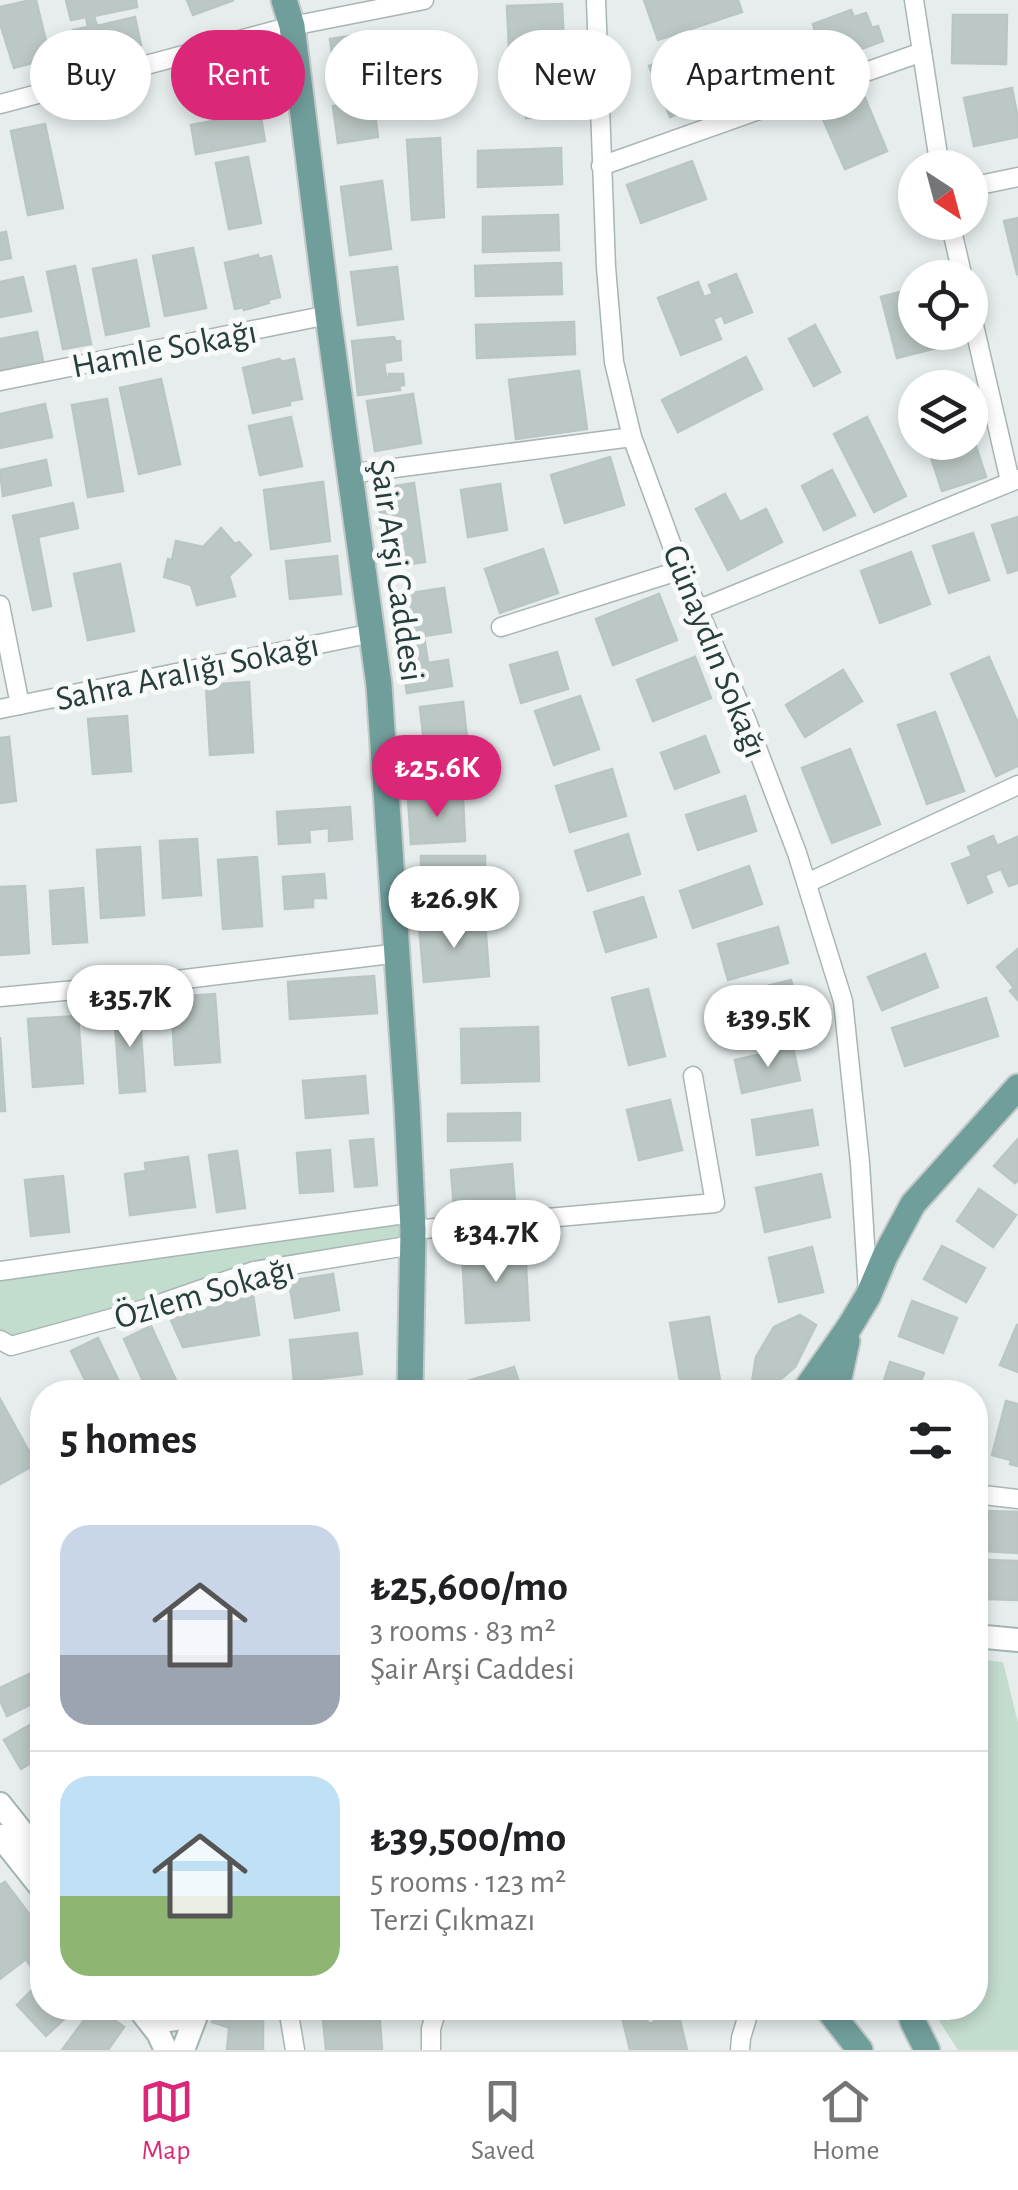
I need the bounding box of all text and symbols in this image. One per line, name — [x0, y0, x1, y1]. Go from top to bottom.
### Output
chip: Buy — [30, 30, 151, 120]
chip: Rent — [171, 30, 305, 120]
chip: Filters — [325, 30, 478, 120]
chip: New — [498, 30, 631, 120]
chip: Apartment — [651, 30, 870, 120]
north arrow — [898, 150, 988, 240]
map controls — [898, 150, 988, 460]
button: locate — [898, 260, 988, 350]
street label: Hamle Sokağı — [69, 314, 260, 385]
button: layers — [898, 370, 988, 460]
street label: Şair Arşi Caddesi — [364, 457, 429, 684]
street label: Günaydın Sokağı — [656, 540, 773, 763]
street label: Sahra Aralığı Sokağı — [53, 627, 322, 717]
pin: ₺25.6K — [356, 735, 518, 820]
text: ₺25.6K — [394, 751, 480, 783]
pin: ₺26.9K — [373, 866, 535, 951]
text: ₺26.9K — [410, 882, 498, 914]
pin: ₺35.7K — [49, 965, 211, 1050]
text: ₺35.7K — [89, 981, 171, 1013]
pin: ₺39.5K — [687, 985, 849, 1070]
text: ₺39.5K — [726, 1001, 810, 1033]
pin: ₺34.7K — [415, 1200, 577, 1285]
text: ₺34.7K — [454, 1216, 538, 1248]
street label: Özlem Sokağı — [110, 1250, 298, 1336]
icon: filters — [903, 1413, 958, 1468]
text: 5 homes — [60, 1419, 197, 1461]
icon: home — [140, 1565, 260, 1685]
text: ₺25,600/mo — [370, 1566, 568, 1608]
text: 3 rooms · 83 m² — [370, 1615, 556, 1647]
text: Şair Arşi Caddesi — [370, 1653, 575, 1685]
icon: home — [140, 1816, 260, 1936]
text: ₺39,500/mo — [370, 1817, 566, 1859]
text: 5 rooms · 123 m² — [370, 1866, 566, 1898]
text: Terzi Çıkmazı — [370, 1904, 535, 1936]
tab: Map — [139, 2074, 194, 2168]
tab: Saved — [471, 2074, 535, 2168]
tab: Home — [812, 2074, 879, 2168]

